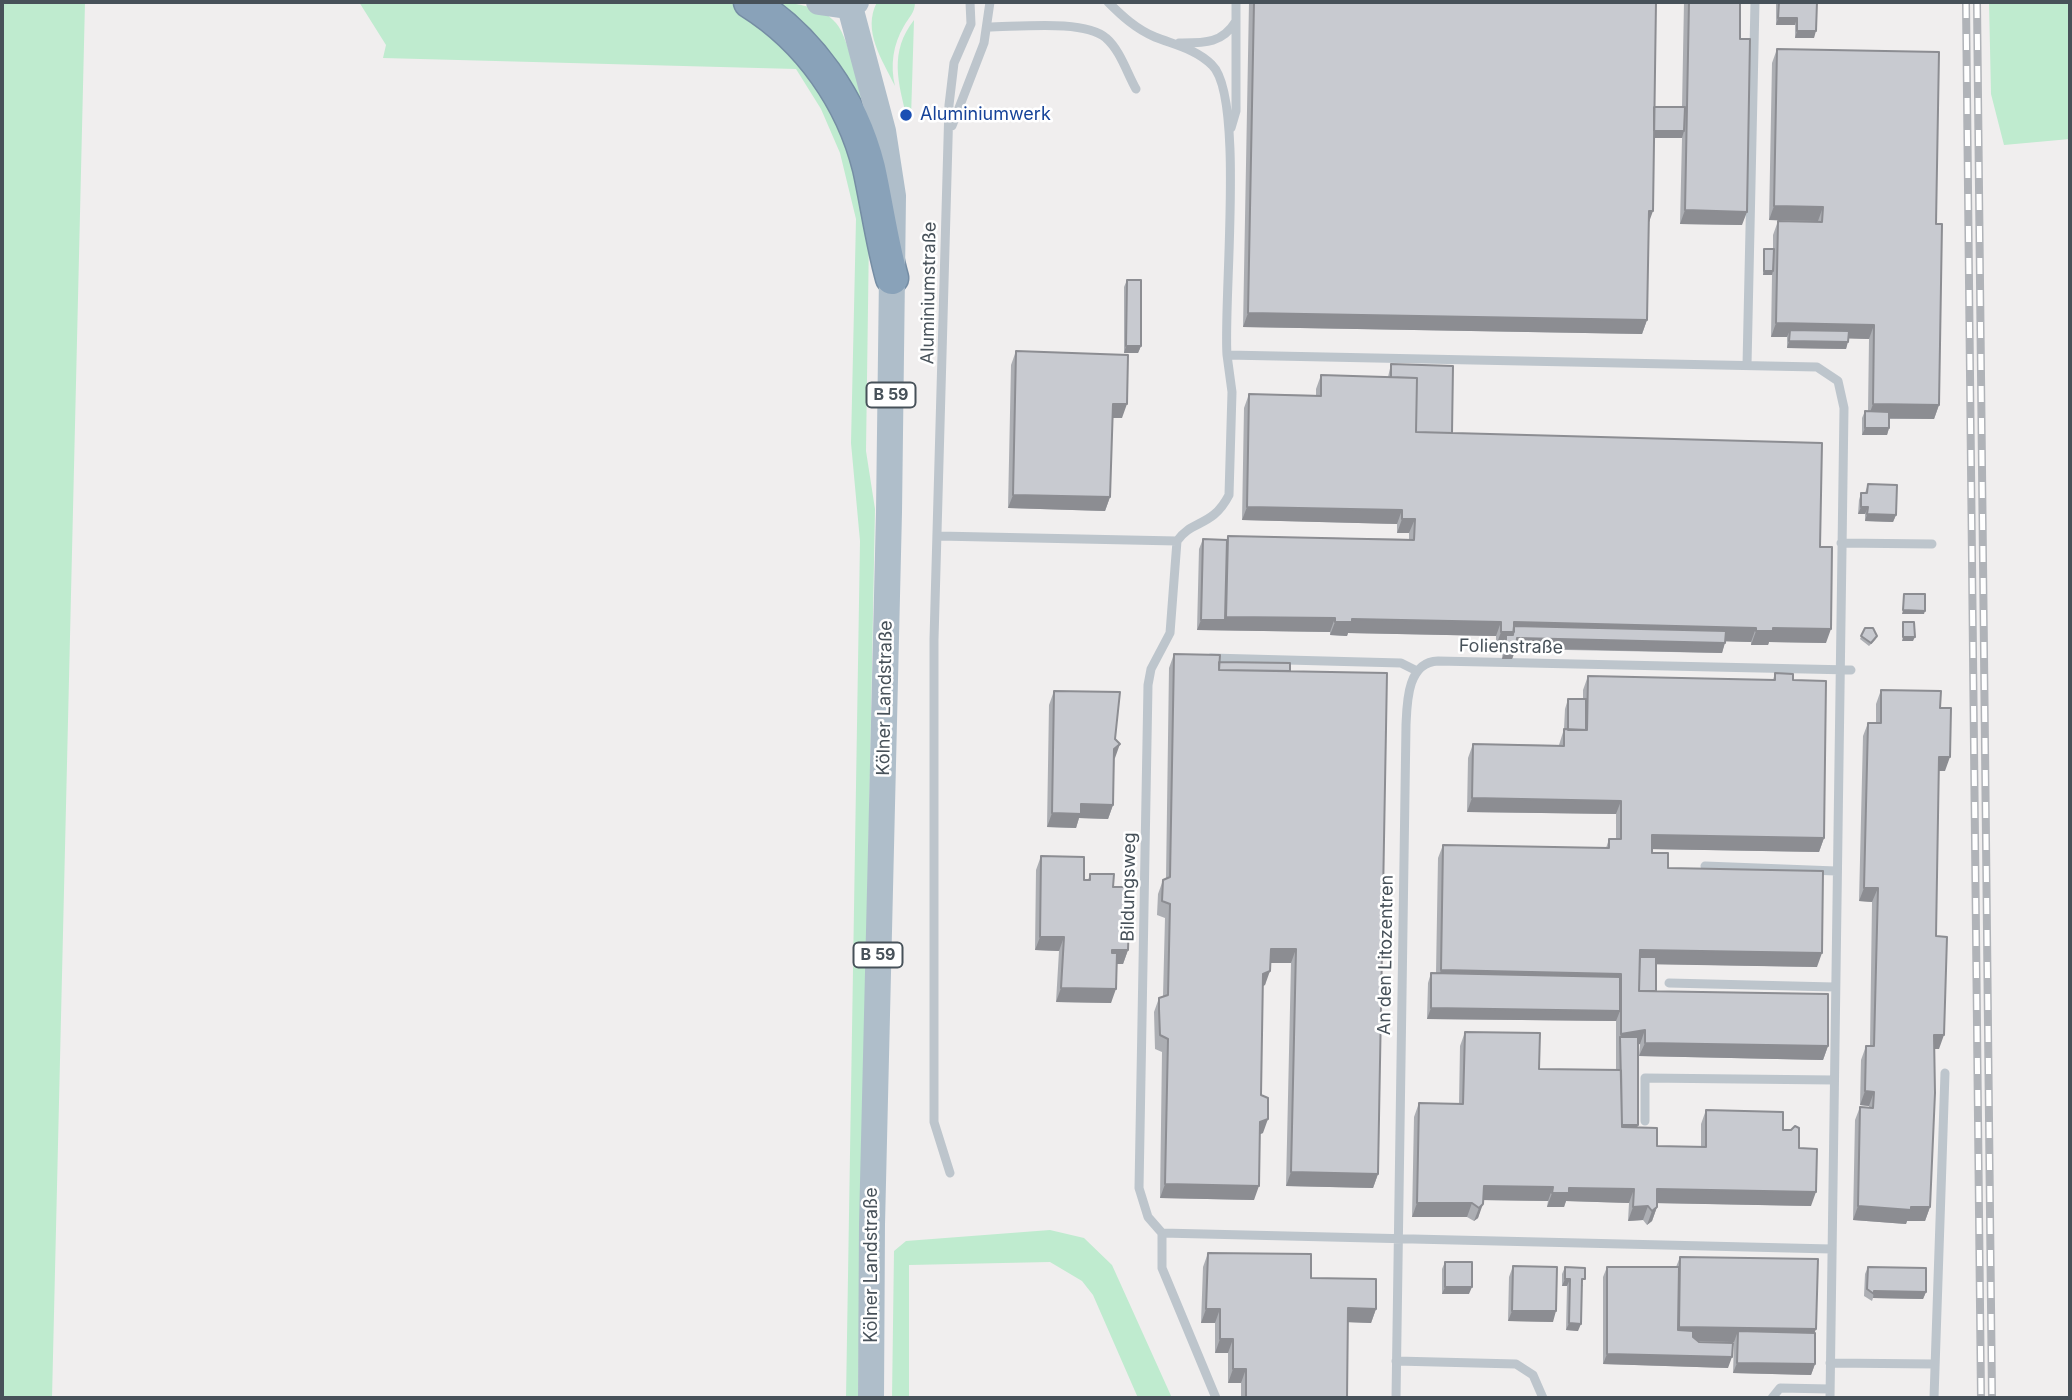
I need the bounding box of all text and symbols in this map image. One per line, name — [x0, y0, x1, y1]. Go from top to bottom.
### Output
place label: Aluminiumwerk — [920, 104, 1051, 126]
marker: Aluminiumwerk — [898, 107, 914, 123]
street label: Aluminiumstraße — [917, 221, 941, 365]
road number: B 59 — [866, 382, 916, 408]
street label: Kölner Landstraße — [873, 620, 897, 776]
street label: Folienstraße — [1459, 635, 1563, 659]
street label: Bildungsweg — [1117, 832, 1141, 942]
street label: An den Litozentren — [1374, 875, 1398, 1035]
road number: B 59 — [854, 942, 903, 967]
street label: Kölner Landstraße — [861, 1187, 883, 1343]

